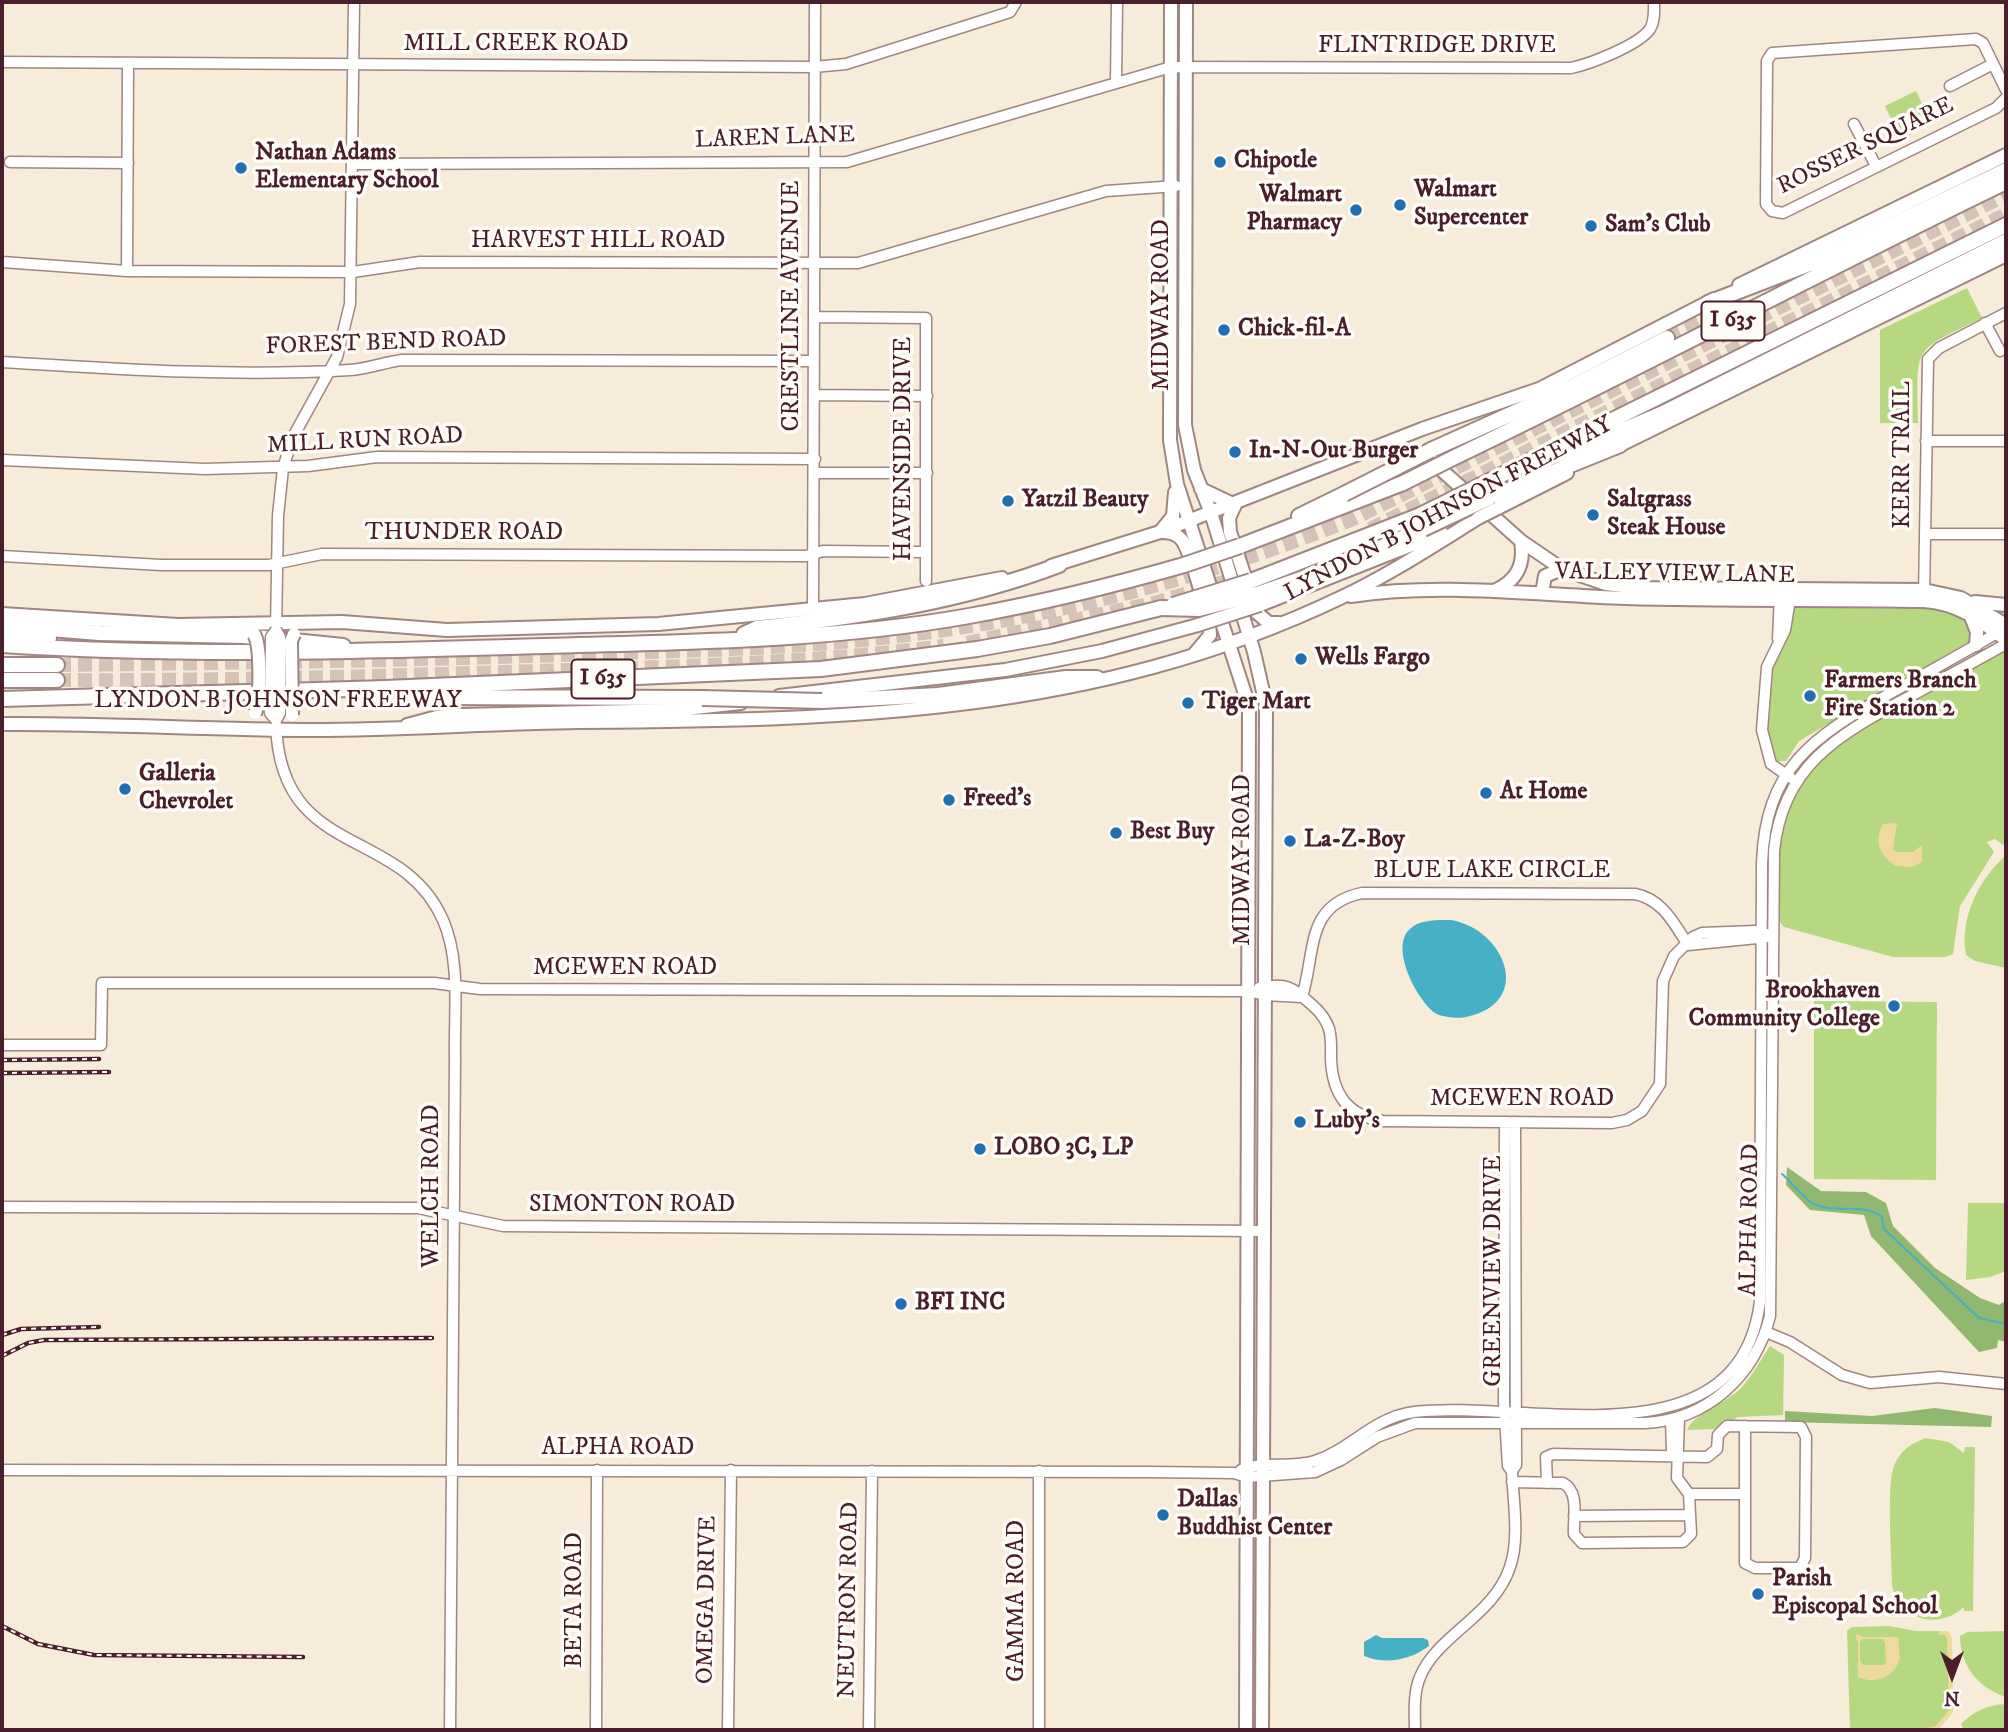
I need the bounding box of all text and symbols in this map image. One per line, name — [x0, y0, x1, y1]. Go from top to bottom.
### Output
street label: MILL CREEK ROAD — [403, 31, 629, 59]
street label: FLINTRIDGE DRIVE — [1318, 33, 1556, 61]
street label: ROSSER SQUARE — [1773, 92, 1959, 202]
street label: LAREN LANE — [694, 122, 856, 156]
place label: Nathan Adams Elementary School — [255, 140, 439, 196]
place label: Chipotle — [1234, 148, 1317, 176]
marker: Chipotle — [1212, 154, 1228, 170]
marker: Nathan Adams Elementary School — [233, 160, 249, 176]
place label: Walmart Supercenter — [1414, 177, 1528, 233]
street label: CRESTLINE AVENUE — [779, 181, 807, 431]
place label: Walmart Pharmacy — [1246, 182, 1342, 238]
marker: Walmart Supercenter — [1392, 197, 1408, 213]
marker: Walmart Pharmacy — [1348, 202, 1364, 218]
place label: Sam's Club — [1605, 212, 1711, 240]
marker: Sam's Club — [1583, 218, 1599, 234]
street label: MIDWAY ROAD — [1149, 219, 1177, 391]
street label: HARVEST HILL ROAD — [471, 228, 725, 256]
road number: I 635 — [1702, 302, 1764, 340]
place label: Chick-fil-A — [1238, 316, 1350, 344]
marker: Chick-fil-A — [1216, 322, 1232, 338]
street label: FOREST BEND ROAD — [265, 325, 507, 363]
street label: HAVENSIDE DRIVE — [891, 337, 919, 561]
street label: KERR TRAIL — [1890, 381, 1918, 529]
street label: LYNDON B JOHNSON FREEWAY — [1280, 411, 1618, 609]
street label: MILL RUN ROAD — [266, 422, 464, 462]
place label: In-N-Out Burger — [1249, 438, 1418, 466]
marker: In-N-Out Burger — [1227, 444, 1243, 460]
place label: Yatzil Beauty — [1022, 487, 1148, 515]
place label: Saltgrass Steak House — [1607, 487, 1725, 543]
marker: Yatzil Beauty — [1000, 493, 1016, 509]
marker: Saltgrass Steak House — [1585, 507, 1601, 523]
street label: THUNDER ROAD — [365, 520, 563, 548]
street label: VALLEY VIEW LANE — [1555, 559, 1795, 591]
place label: Wells Fargo — [1315, 645, 1430, 673]
marker: Wells Fargo — [1293, 651, 1309, 667]
road number: I 635 — [572, 660, 634, 698]
place label: Farmers Branch Fire Station 2 — [1824, 668, 1977, 724]
street label: LYNDON B JOHNSON FREEWAY — [94, 688, 462, 716]
marker: Farmers Branch Fire Station 2 — [1802, 688, 1818, 704]
place label: Tiger Mart — [1202, 689, 1311, 717]
marker: Tiger Mart — [1180, 695, 1196, 711]
place label: Galleria Chevrolet — [139, 761, 233, 817]
street label: MIDWAY ROAD — [1230, 774, 1258, 946]
place label: At Home — [1500, 779, 1587, 807]
marker: Galleria Chevrolet — [117, 781, 133, 797]
marker: At Home — [1478, 785, 1494, 801]
place label: Freed's — [963, 786, 1031, 814]
marker: Freed's — [941, 792, 957, 808]
place label: Best Buy — [1130, 819, 1214, 847]
marker: Best Buy — [1108, 825, 1124, 841]
place label: La-Z-Boy — [1304, 827, 1405, 855]
marker: La-Z-Boy — [1282, 833, 1298, 849]
street label: BLUE LAKE CIRCLE — [1374, 858, 1610, 886]
street label: MCEWEN ROAD — [533, 955, 717, 983]
place label: Brookhaven Community College — [1689, 978, 1880, 1034]
marker: Brookhaven Community College — [1886, 998, 1902, 1014]
street label: MCEWEN ROAD — [1430, 1086, 1614, 1114]
street label: WELCH ROAD — [419, 1104, 447, 1268]
place label: Luby's — [1314, 1108, 1380, 1136]
marker: Luby's — [1292, 1114, 1308, 1130]
place label: LOBO 3C, LP — [994, 1135, 1133, 1163]
marker: LOBO 3C, LP — [972, 1141, 988, 1157]
street label: ALPHA ROAD — [1735, 1143, 1767, 1297]
street label: GREENVIEW DRIVE — [1481, 1155, 1509, 1387]
street label: SIMONTON ROAD — [529, 1192, 735, 1220]
place label: BFI INC — [915, 1290, 1005, 1318]
marker: BFI INC — [893, 1296, 909, 1312]
street label: ALPHA ROAD — [542, 1435, 694, 1463]
place label: Dallas Buddhist Center — [1177, 1487, 1332, 1543]
street label: NEUTRON ROAD — [834, 1502, 866, 1698]
marker: Dallas Buddhist Center — [1155, 1507, 1171, 1523]
street label: OMEGA DRIVE — [692, 1515, 724, 1685]
street label: GAMMA ROAD — [1004, 1520, 1032, 1682]
street label: BETA ROAD — [562, 1532, 590, 1668]
place label: Parish Episcopal School — [1772, 1566, 1938, 1622]
marker: Parish Episcopal School — [1750, 1586, 1766, 1602]
north arrow — [1917, 1641, 1987, 1711]
text: N — [1944, 1686, 1960, 1709]

